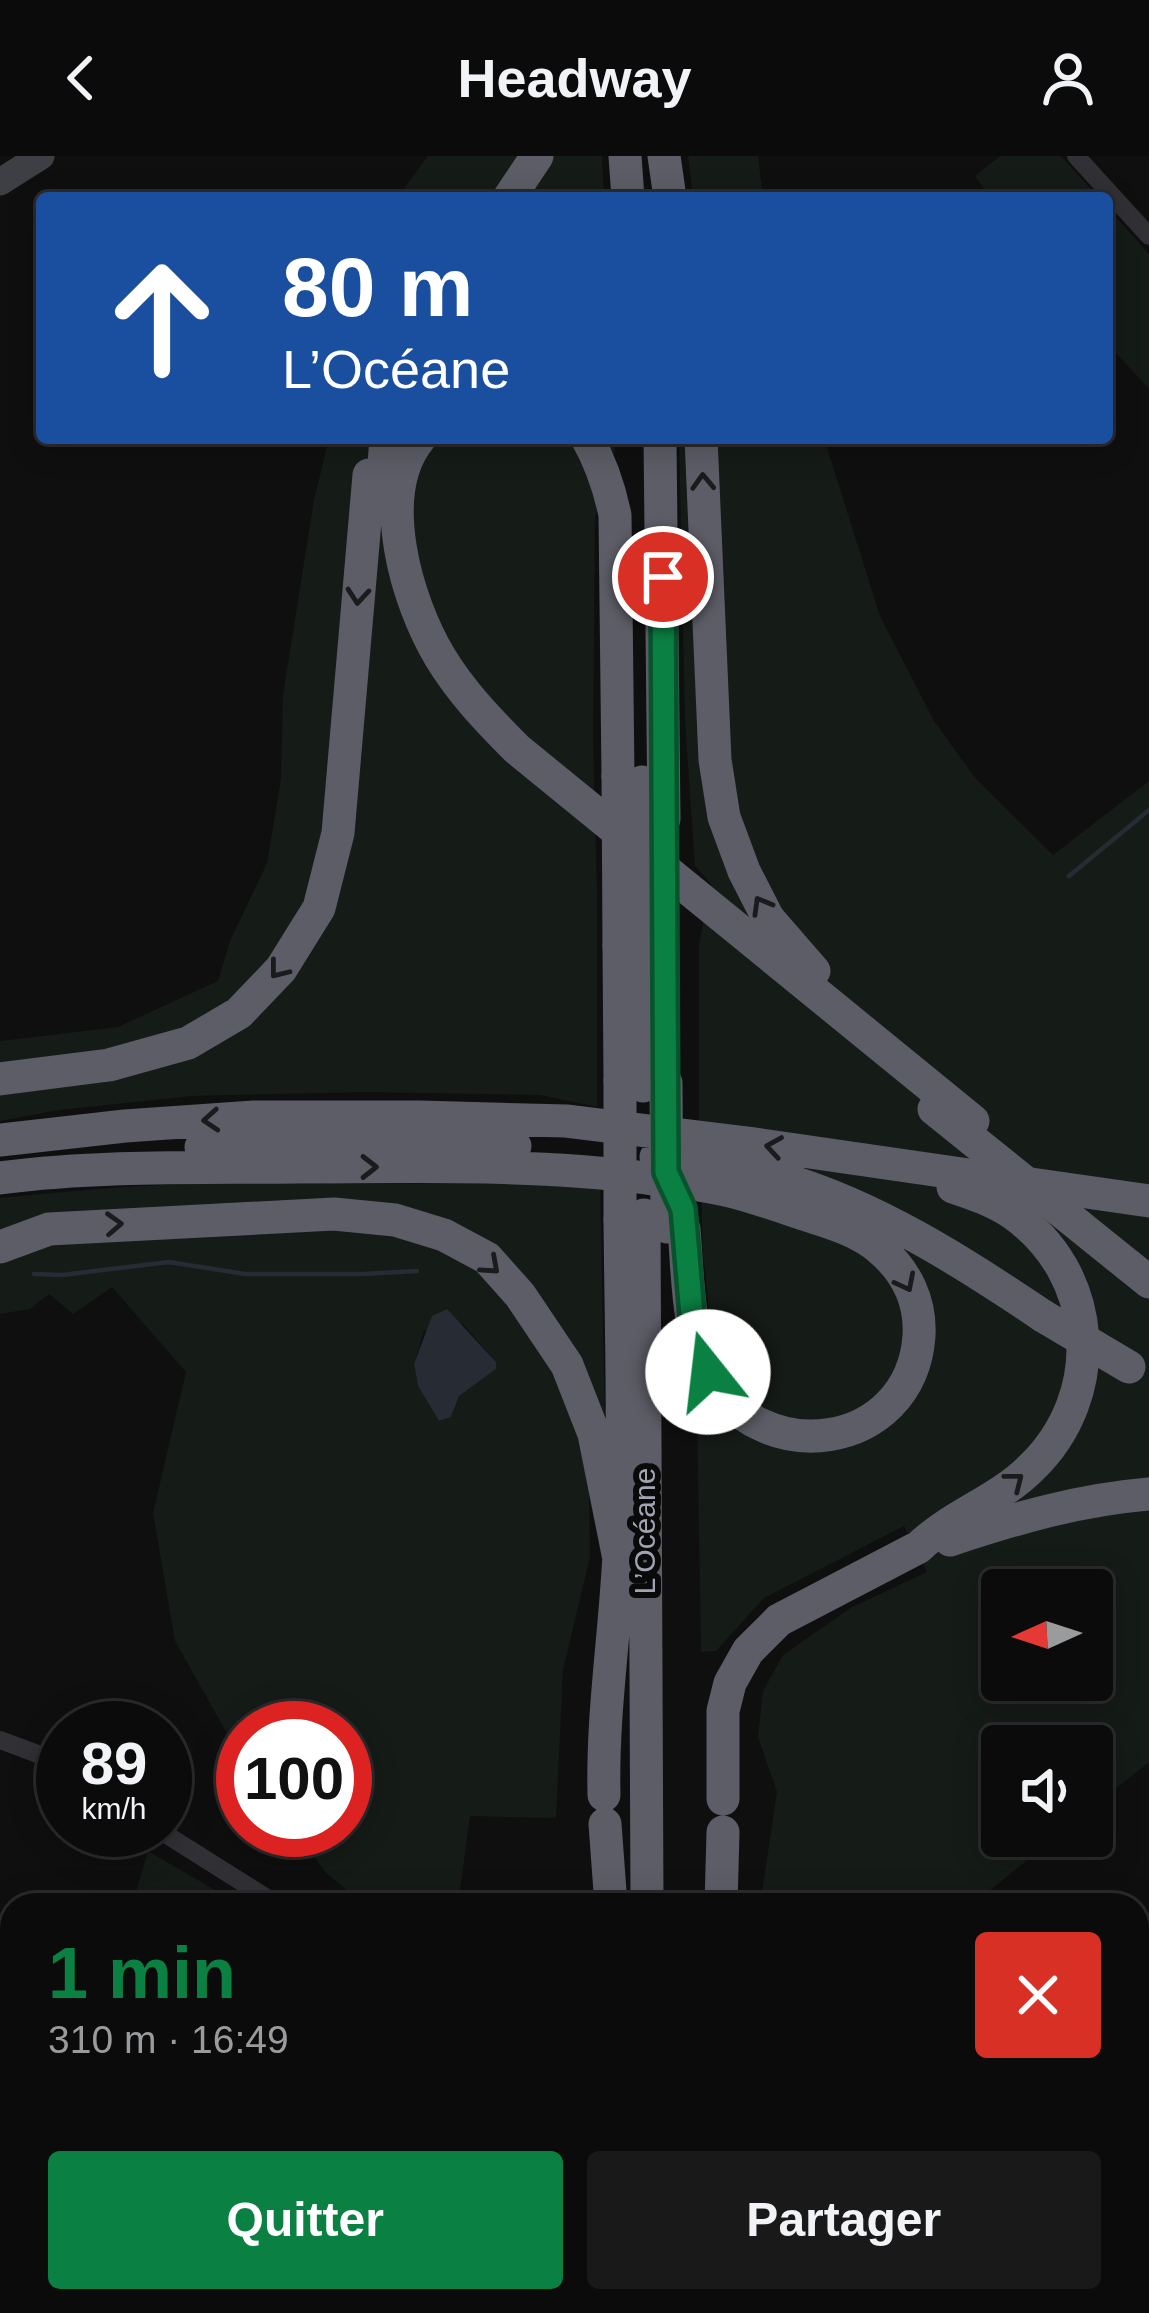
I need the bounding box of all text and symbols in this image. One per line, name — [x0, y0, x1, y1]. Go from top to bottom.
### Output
icon: back — [48, 45, 114, 111]
icon: person — [1035, 45, 1101, 111]
text: Headway — [457, 48, 692, 108]
icon: ahead — [84, 240, 240, 396]
text: 80 m — [282, 240, 473, 334]
text: L’Océane — [282, 339, 510, 399]
one-way arrow — [690, 472, 716, 491]
pin — [612, 526, 714, 628]
icon: arrive — [630, 544, 696, 610]
one-way arrow — [346, 587, 372, 606]
one-way arrow — [753, 896, 776, 918]
one-way arrow — [271, 956, 292, 978]
one-way arrow — [201, 1106, 220, 1132]
one-way arrow — [765, 1135, 784, 1161]
one-way arrow — [361, 1154, 379, 1180]
one-way arrow — [105, 1211, 124, 1237]
one-way arrow — [477, 1252, 499, 1274]
one-way arrow — [891, 1270, 914, 1292]
position arrow — [645, 1309, 771, 1435]
street label: L’Océane — [628, 1468, 661, 1594]
one-way arrow — [1001, 1474, 1023, 1495]
north arrow — [981, 1569, 1113, 1701]
map controls — [981, 1569, 1113, 1857]
speed limit sign: 100 — [216, 1701, 372, 1857]
button: sound — [981, 1725, 1113, 1857]
text: 89 — [81, 1730, 147, 1797]
text: km/h — [81, 1792, 147, 1825]
button: close — [975, 1932, 1101, 2058]
text: 1 min — [48, 1933, 236, 2013]
text: 310 m · 16:49 — [48, 2018, 289, 2061]
button: Quitter — [48, 2151, 563, 2289]
button: Partager — [587, 2151, 1101, 2289]

